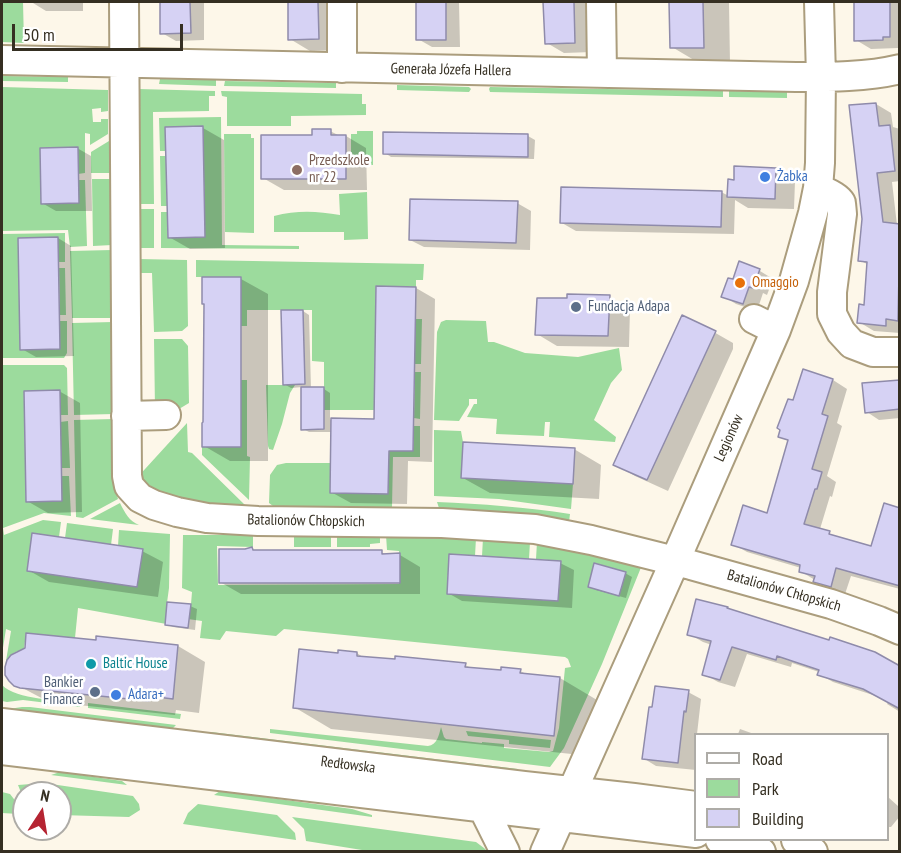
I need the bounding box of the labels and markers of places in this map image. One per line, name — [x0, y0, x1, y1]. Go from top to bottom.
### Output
place label: Przedszkole nr 22 — [309, 152, 370, 187]
marker: Przedszkole nr 22 — [290, 163, 304, 177]
place label: Żabka — [777, 168, 808, 186]
marker: Żabka — [758, 170, 772, 184]
place label: Omaggio — [752, 274, 799, 292]
marker: Omaggio — [733, 276, 747, 290]
place label: Fundacja Adapa — [588, 298, 670, 316]
marker: Fundacja Adapa — [569, 300, 583, 314]
place label: Baltic House — [103, 655, 168, 673]
marker: Baltic House — [84, 657, 98, 671]
place label: Bankier Finance — [43, 674, 83, 709]
marker: Bankier Finance — [88, 685, 102, 699]
place label: Adara+ — [128, 686, 164, 704]
marker: Adara+ — [109, 688, 123, 702]

